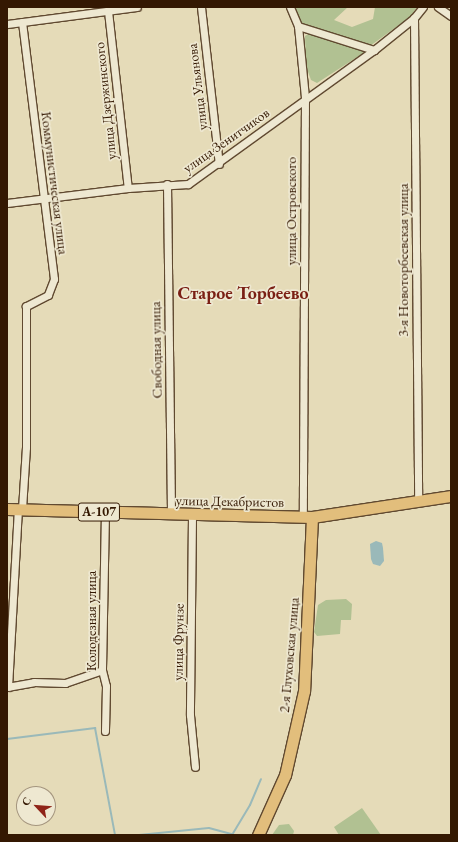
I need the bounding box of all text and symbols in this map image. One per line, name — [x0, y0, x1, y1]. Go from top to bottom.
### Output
street label: улица Дзержинского — [90, 41, 120, 161]
street label: улица Ульянова — [183, 43, 211, 131]
street label: улица Зенитчиков — [180, 104, 272, 176]
street label: Коммунистическая улица — [38, 111, 72, 255]
street label: улица Островского — [283, 157, 299, 265]
street label: 3-я Новоторбеевская улица — [395, 183, 411, 337]
district label: Старое Торбеево — [178, 282, 308, 304]
street label: Свободная улица — [147, 301, 165, 399]
street label: улица Декабристов — [176, 492, 284, 510]
road number: А-107 — [77, 501, 121, 523]
street label: Колодезная улица — [83, 571, 99, 671]
street label: 2-я Глуховская улица — [276, 597, 302, 713]
street label: улица Фрунзе — [169, 603, 187, 681]
north arrow — [16, 786, 56, 826]
text: С — [18, 795, 34, 808]

